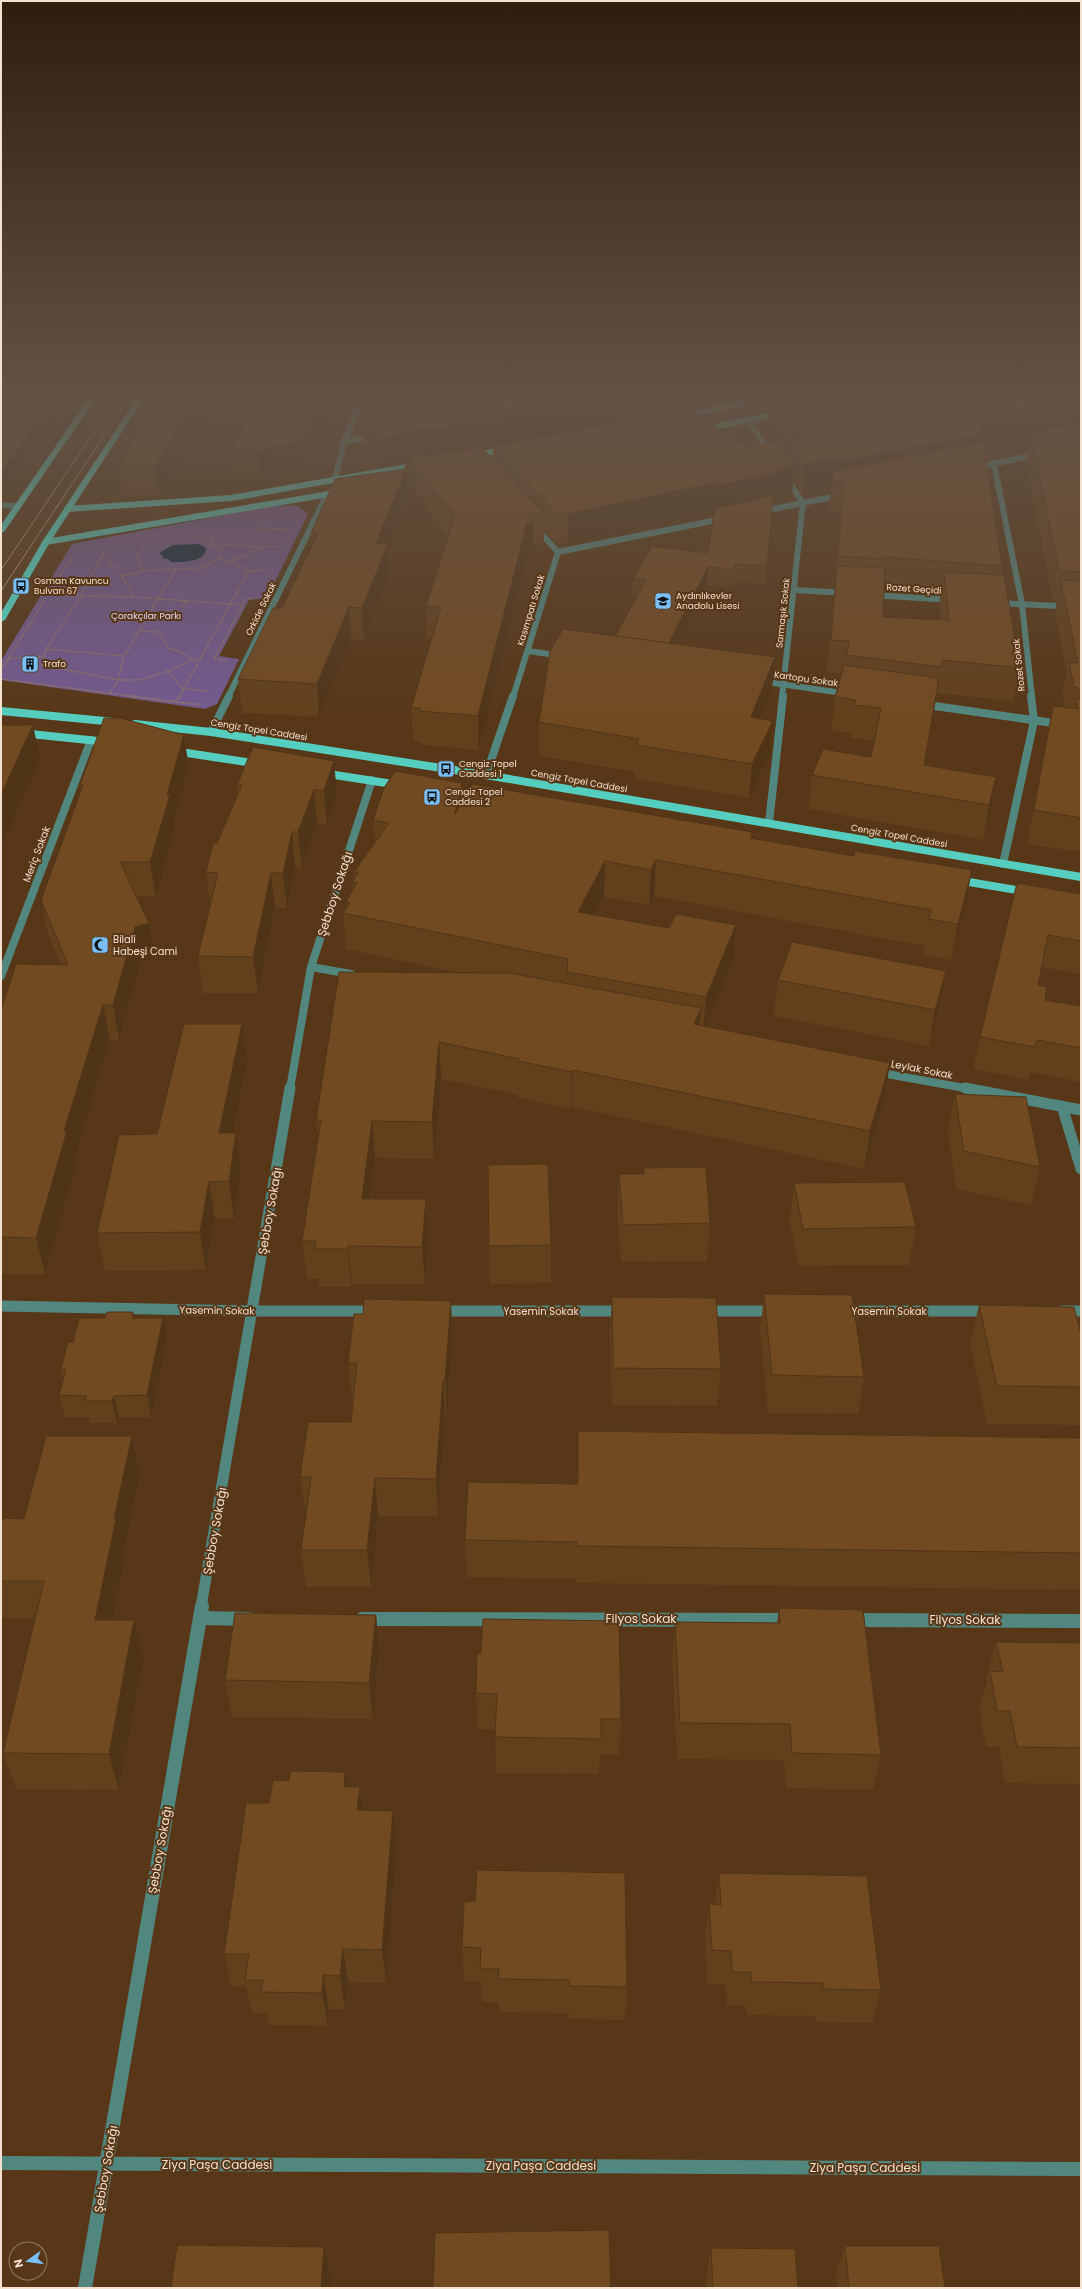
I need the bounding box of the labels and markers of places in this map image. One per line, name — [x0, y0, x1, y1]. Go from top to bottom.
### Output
place label: Osman Kavuncu Bulvarı 67 — [34, 575, 109, 597]
bus stop icon: Osman Kavuncu Bulvarı 67 — [11, 576, 31, 596]
place label: Aydınlıkevler Anadolu Lisesi — [676, 590, 739, 612]
school or university icon: Aydınlıkevler Anadolu Lisesi — [653, 591, 673, 611]
building icon: Trafo — [20, 654, 40, 674]
place label: Trafo — [43, 658, 66, 670]
place label: Cengiz Topel Caddesi 1 — [459, 758, 517, 780]
bus stop icon: Cengiz Topel Caddesi 1 — [436, 759, 456, 779]
place label: Cengiz Topel Caddesi 2 — [445, 786, 503, 808]
bus stop icon: Cengiz Topel Caddesi 2 — [422, 787, 442, 807]
place label: Bilali Habeşi Cami — [113, 932, 177, 959]
mosque icon: Bilali Habeşi Cami — [90, 935, 110, 955]

